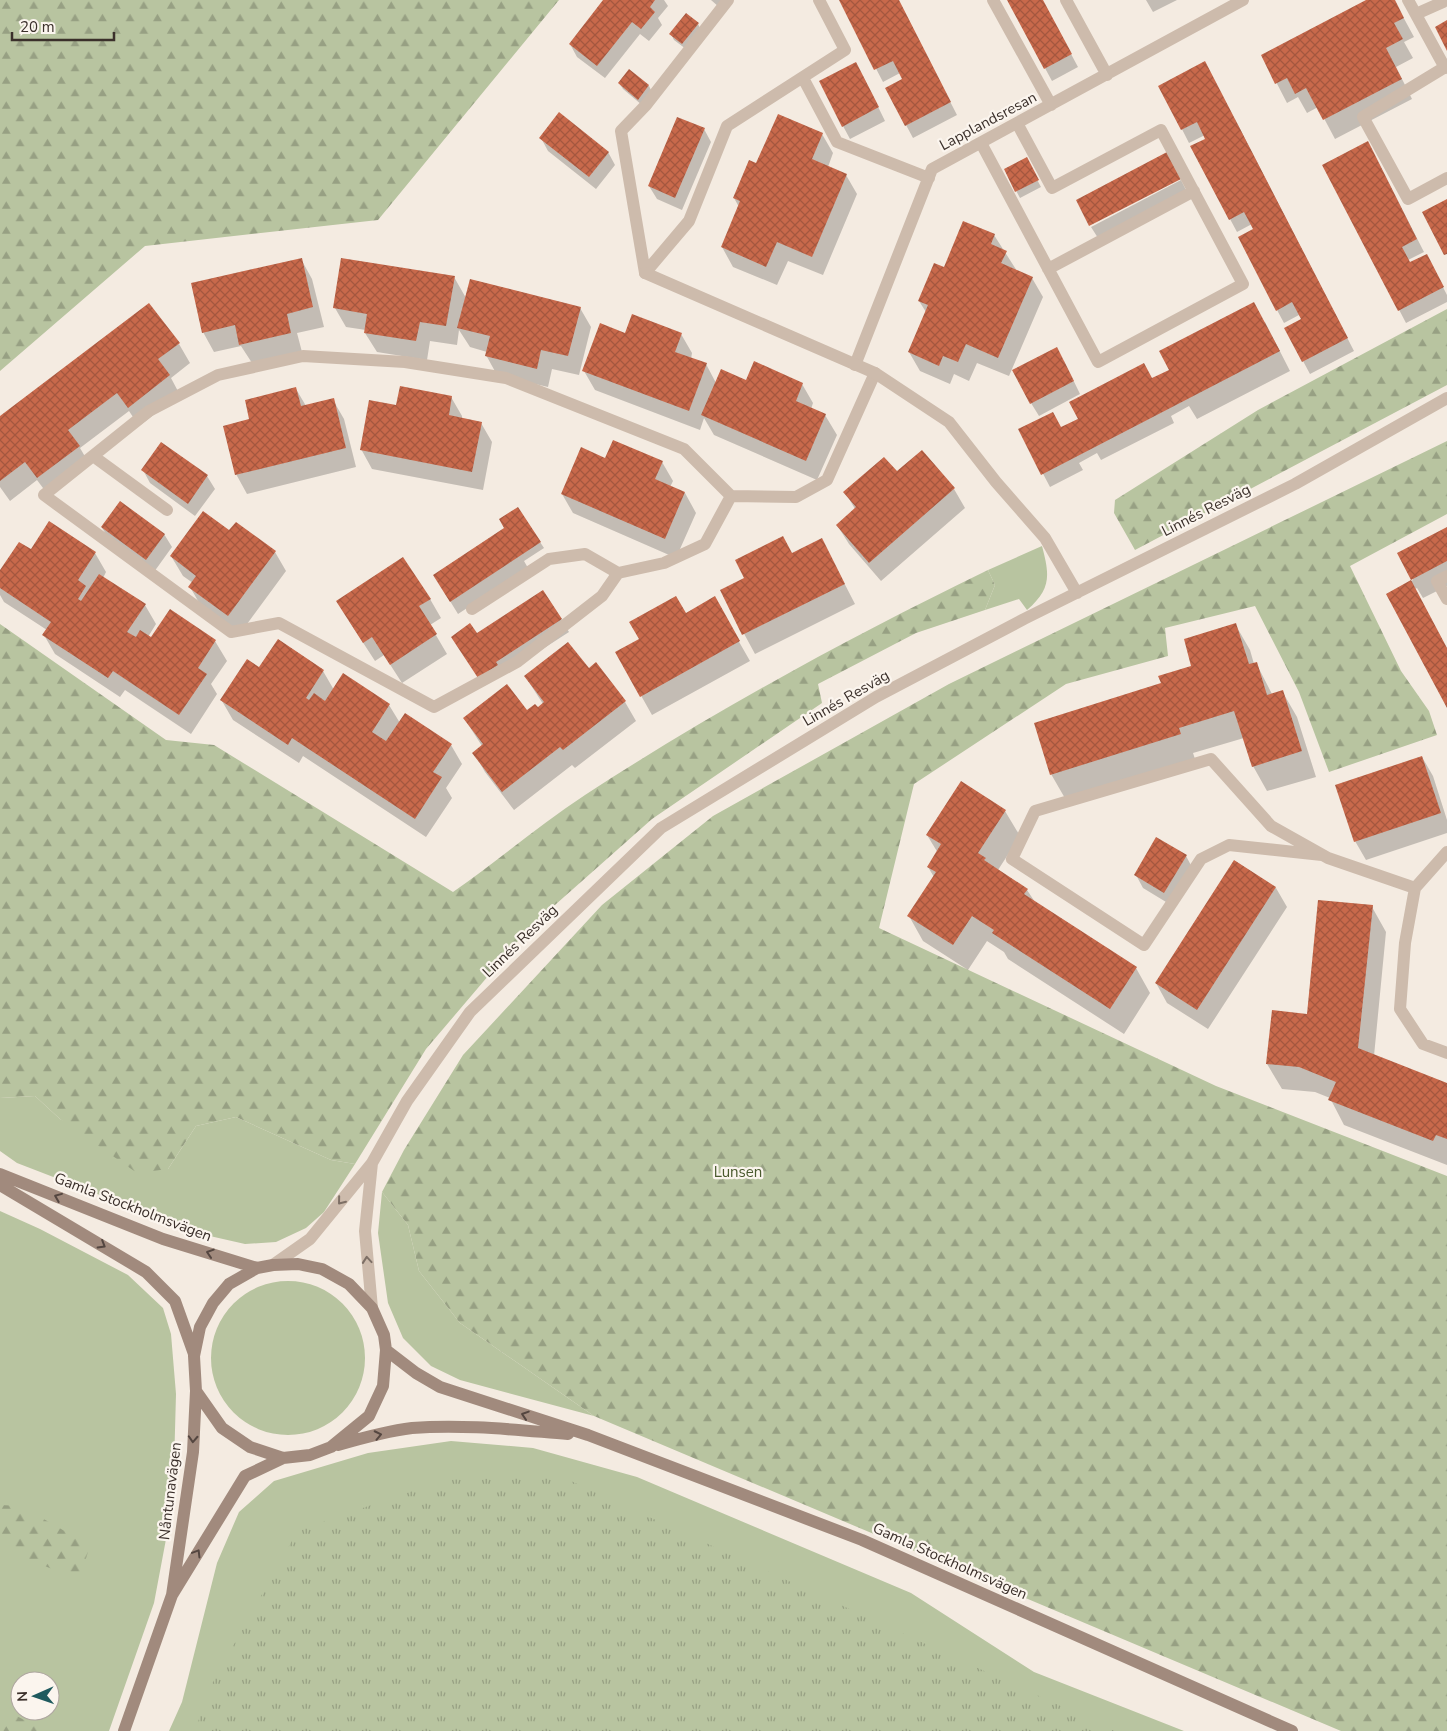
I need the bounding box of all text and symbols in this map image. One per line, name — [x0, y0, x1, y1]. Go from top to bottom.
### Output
scale bar — [12, 10, 115, 42]
text: 20 m — [20, 17, 55, 37]
street label: Lapplandsresan — [936, 87, 1040, 155]
street label: Linnés Resväg — [1158, 479, 1254, 541]
street label: Linnés Resväg — [799, 665, 893, 731]
street label: Linnés Resväg — [478, 900, 562, 982]
park label: Lunsen — [714, 1162, 762, 1182]
street label: Gamla Stockholmsvägen — [51, 1168, 215, 1246]
one-way arrow — [54, 1192, 63, 1203]
one-way arrow — [339, 1195, 347, 1204]
one-way arrow — [97, 1239, 106, 1249]
one-way arrow — [206, 1249, 215, 1259]
one-way arrow — [362, 1255, 373, 1263]
one-way arrow — [521, 1410, 530, 1420]
one-way arrow — [373, 1430, 382, 1440]
one-way arrow — [188, 1436, 199, 1444]
street label: Nåntunavägen — [154, 1441, 186, 1541]
street label: Gamla Stockholmsvägen — [870, 1518, 1030, 1604]
one-way arrow — [191, 1550, 201, 1559]
north arrow — [10, 1671, 60, 1721]
text: N — [13, 1691, 32, 1702]

